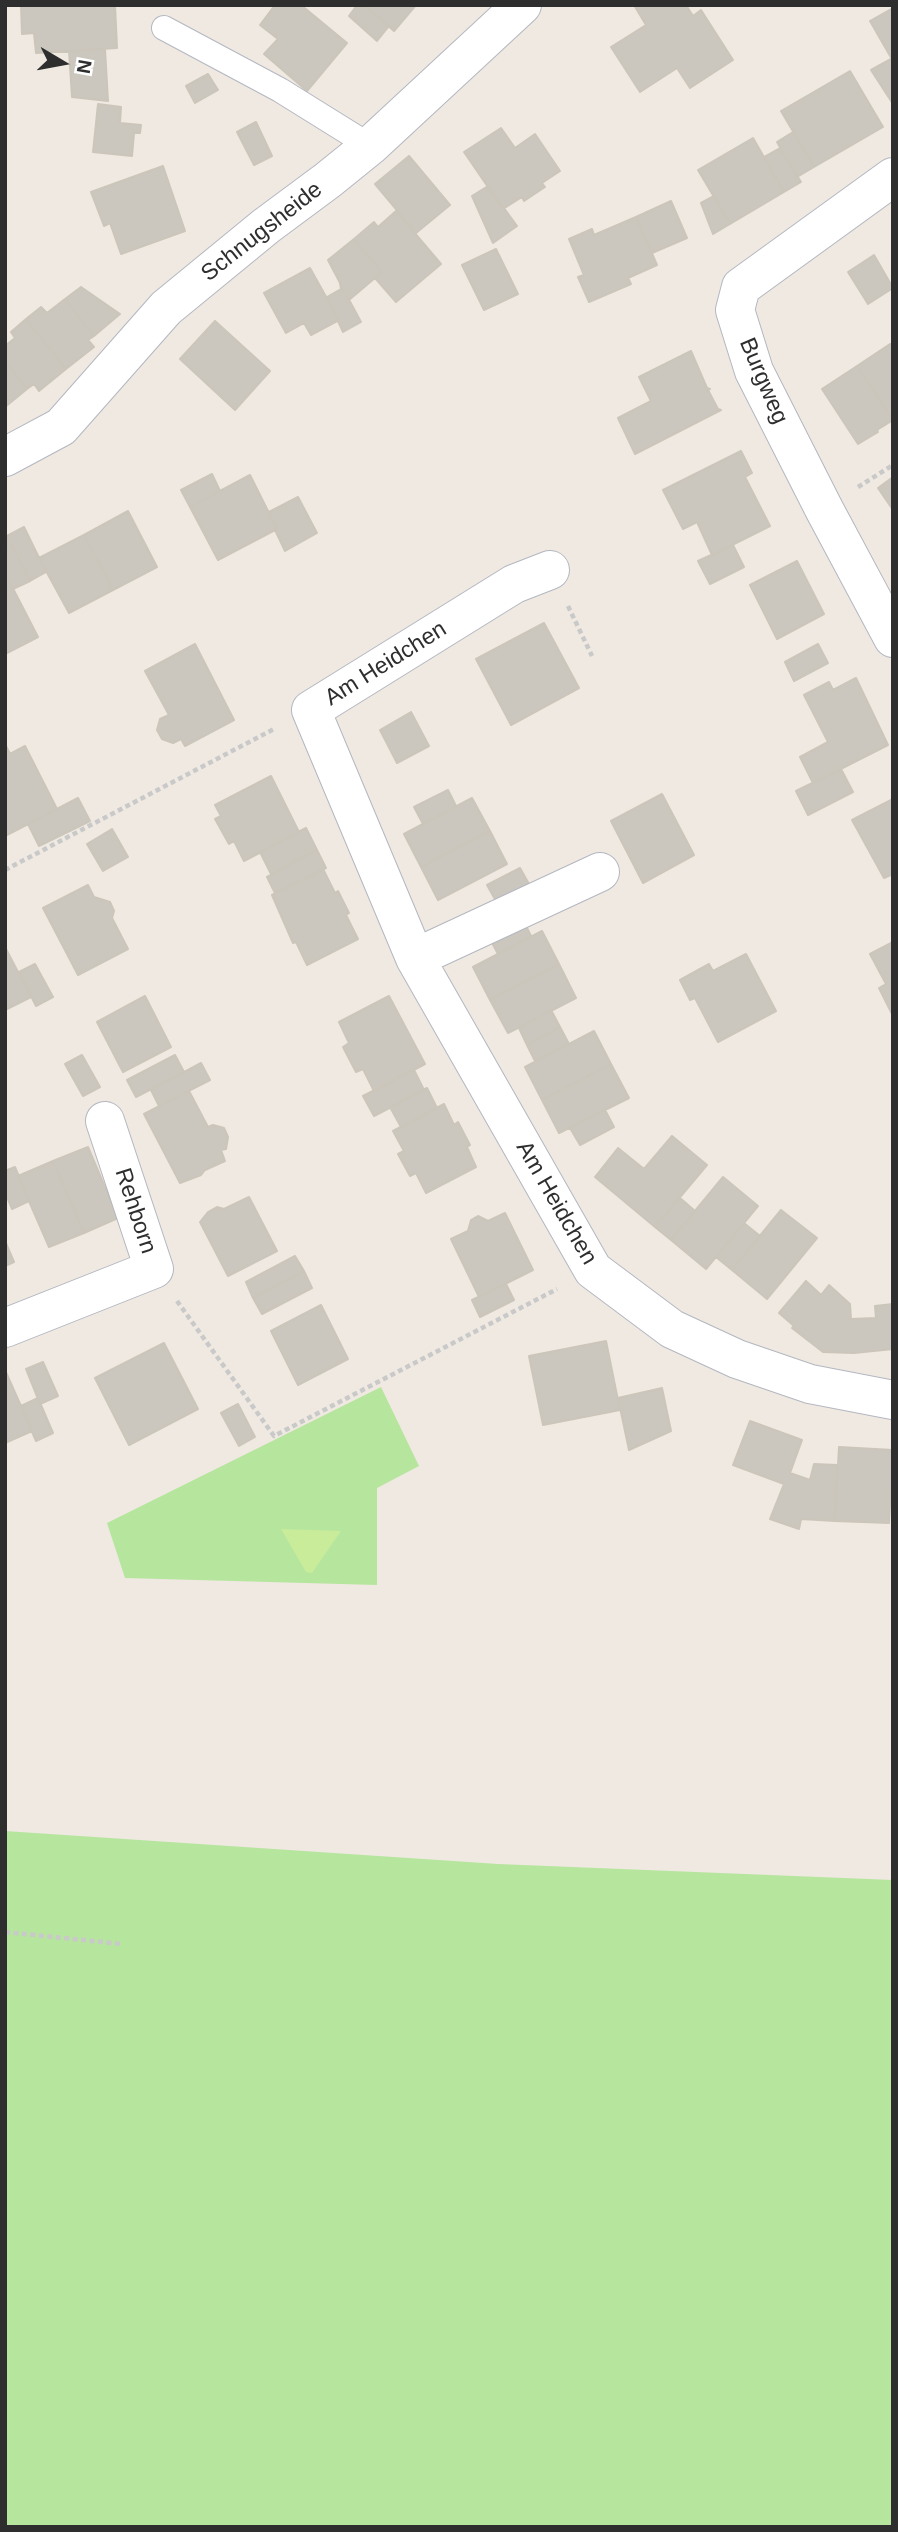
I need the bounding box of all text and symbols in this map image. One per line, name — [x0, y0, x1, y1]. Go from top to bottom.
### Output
north arrow — [28, 28, 98, 98]
text: N — [73, 58, 96, 75]
street label: Schnugsheide — [196, 176, 328, 288]
street label: Burgweg — [733, 334, 793, 428]
street label: Am Heidchen — [320, 616, 452, 712]
street label: Am Heidchen — [510, 1136, 602, 1270]
street label: Rehborn — [108, 1165, 162, 1257]

